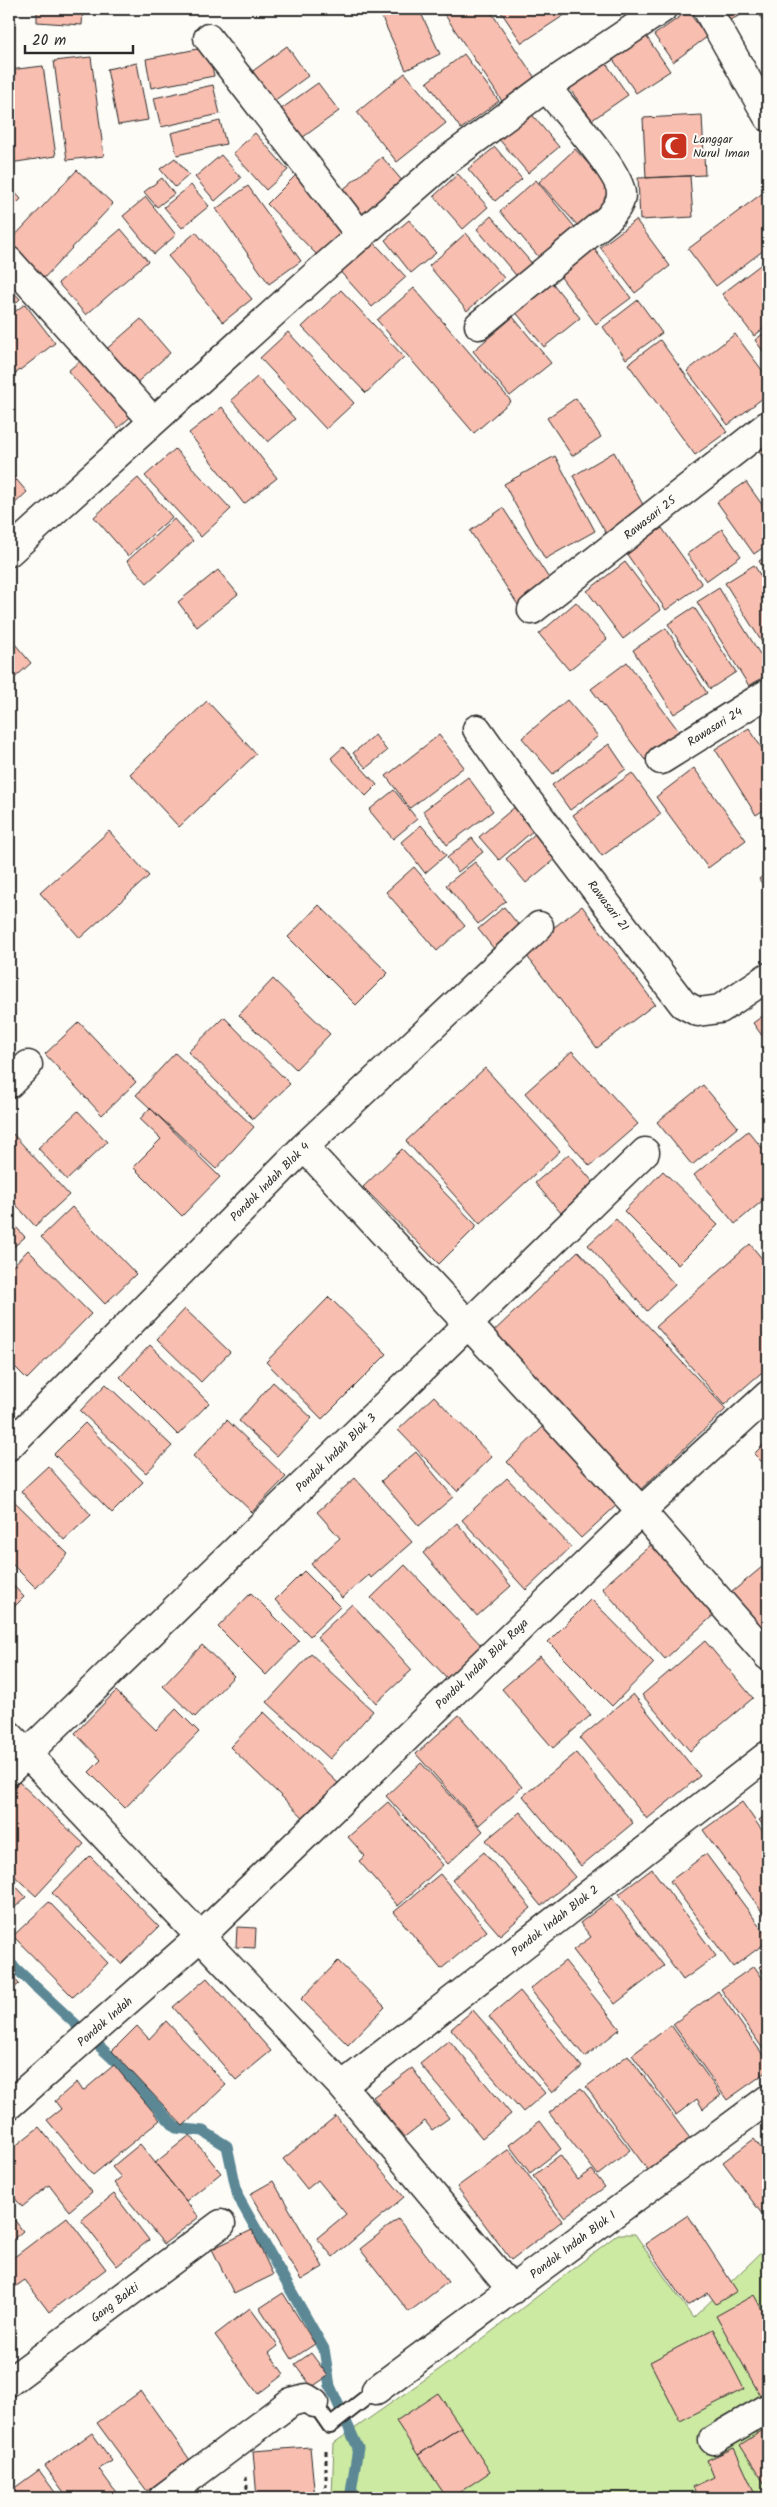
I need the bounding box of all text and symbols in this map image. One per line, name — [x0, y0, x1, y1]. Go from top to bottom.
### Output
scale bar — [25, 22, 132, 54]
text: 20 m — [32, 29, 66, 53]
place label: Langgar Nurul Iman — [693, 130, 750, 163]
mosque icon: Langgar Nurul Iman — [659, 131, 689, 161]
street label: Rawasari 25 — [620, 490, 682, 545]
street label: Rawasari 24 — [684, 702, 747, 752]
street label: Rawasari 21 — [583, 877, 634, 936]
street label: Pondok Indah Blok 4 — [226, 1137, 315, 1226]
street label: Pondok Indah Blok 3 — [291, 1409, 381, 1497]
street label: Pondok Indah Blok Raya — [431, 1614, 533, 1714]
street label: Pondok Indah Blok 2 — [507, 1881, 603, 1961]
street label: Pondok Indah — [73, 1992, 137, 2052]
street label: Pondok Indah Blok 1 — [526, 2206, 620, 2284]
street label: Gang Bakti — [87, 2278, 144, 2328]

